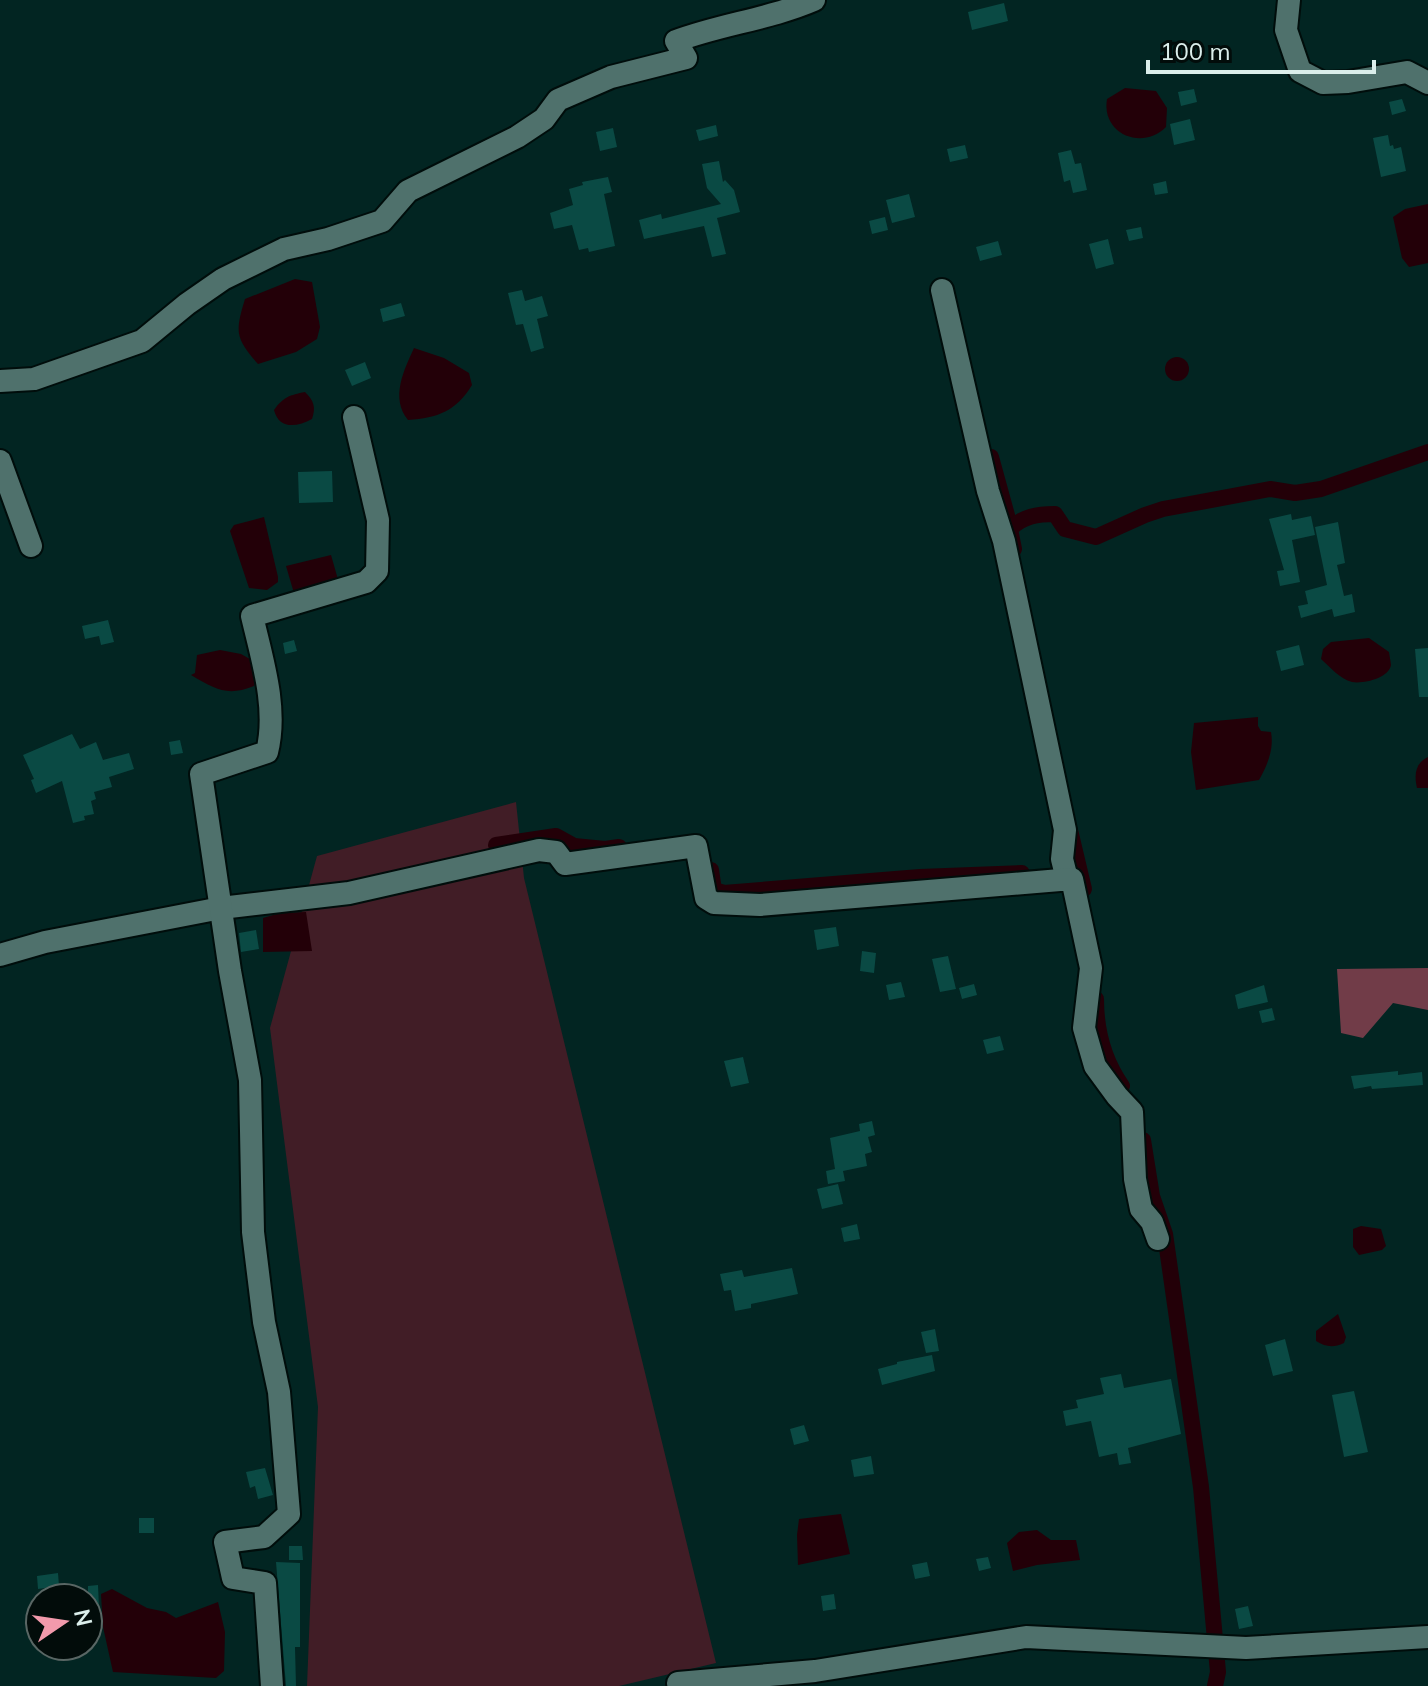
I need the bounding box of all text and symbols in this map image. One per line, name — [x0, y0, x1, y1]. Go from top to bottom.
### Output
scale bar — [1148, 24, 1374, 74]
text: 100 m — [1160, 36, 1231, 66]
north arrow — [24, 1582, 104, 1662]
text: N — [68, 1606, 99, 1629]

